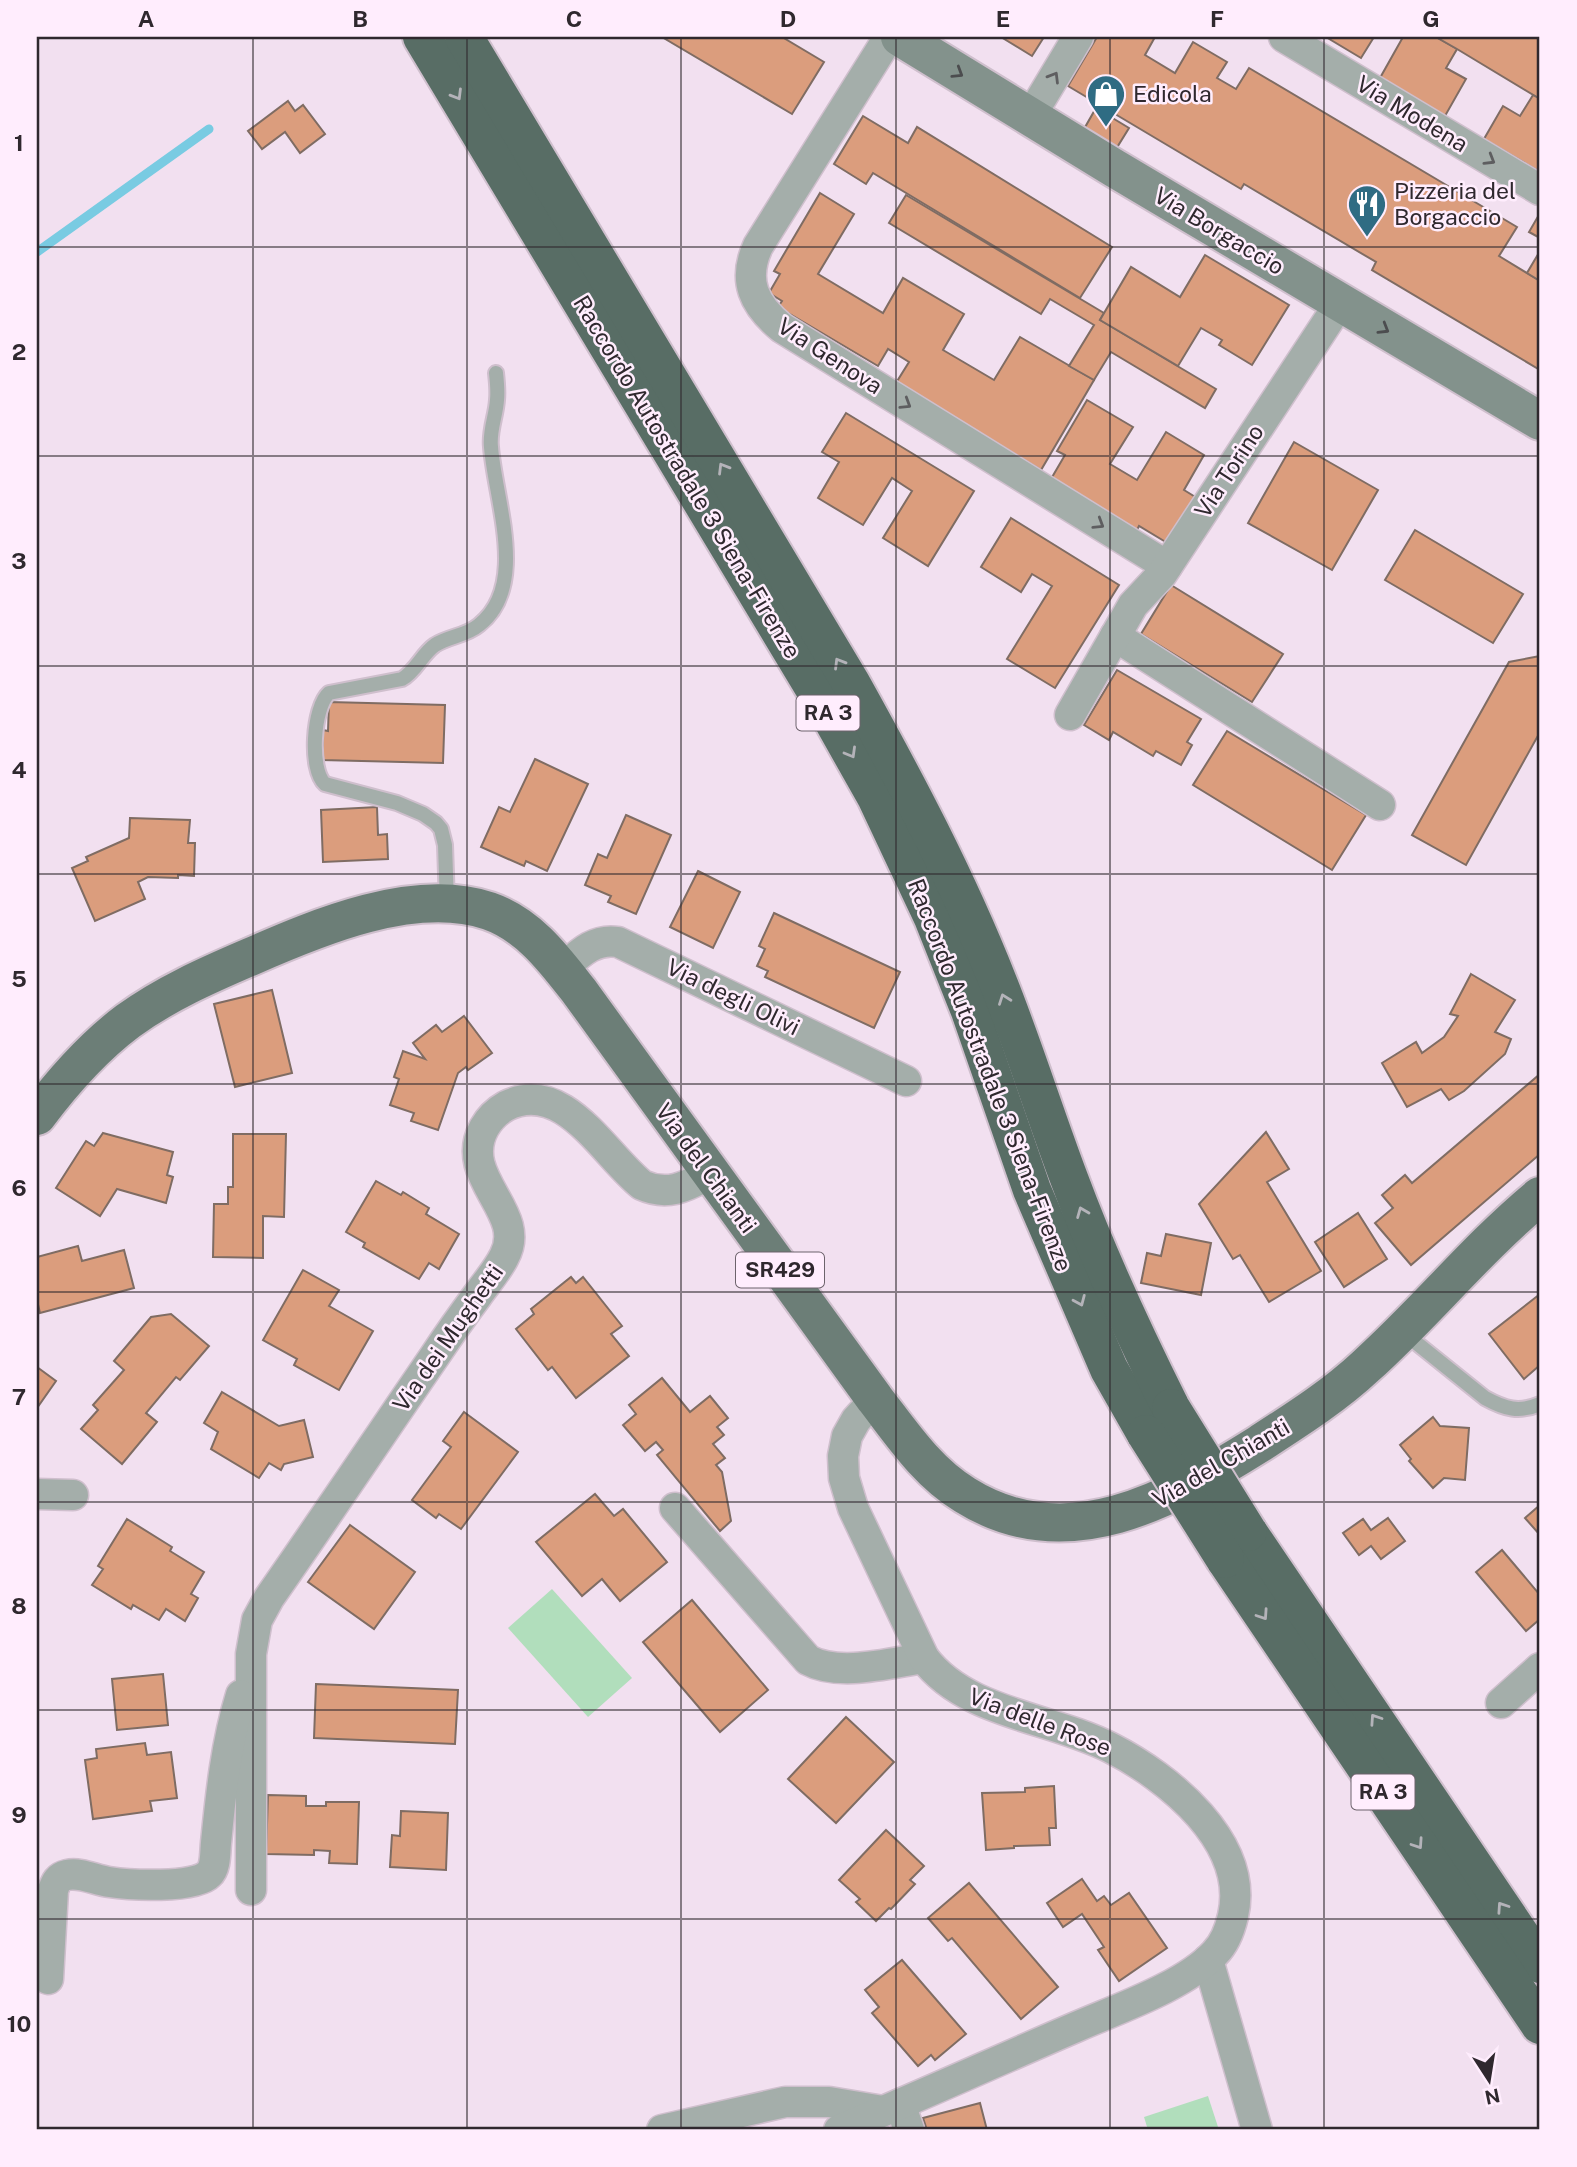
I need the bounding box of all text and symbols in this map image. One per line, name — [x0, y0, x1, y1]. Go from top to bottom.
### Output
text: A — [138, 5, 155, 32]
text: B — [352, 5, 368, 32]
text: C — [566, 5, 582, 32]
text: D — [780, 5, 796, 32]
text: E — [996, 5, 1010, 32]
text: F — [1210, 5, 1224, 32]
text: G — [1422, 5, 1440, 32]
one-way arrow — [950, 64, 963, 77]
street label: Via Modena — [1352, 70, 1473, 157]
one-way arrow — [1046, 71, 1059, 84]
shop icon: Edicola — [1085, 73, 1127, 128]
place label: Edicola — [1133, 80, 1212, 107]
one-way arrow — [449, 88, 462, 101]
text: 1 — [14, 129, 24, 156]
one-way arrow — [1482, 152, 1495, 165]
place label: Pizzeria del Borgaccio — [1394, 177, 1516, 230]
street label: Via Borgaccio — [1149, 181, 1289, 280]
restaurant icon: Pizzeria del Borgaccio — [1346, 183, 1388, 238]
street label: Raccordo Autostradale 3 Siena-Firenze — [568, 291, 807, 663]
street label: Via Genova — [773, 312, 888, 399]
one-way arrow — [1376, 321, 1389, 334]
text: 2 — [12, 338, 26, 365]
one-way arrow — [898, 396, 911, 409]
street label: Via Torino — [1188, 419, 1269, 522]
one-way arrow — [718, 462, 731, 475]
one-way arrow — [1092, 515, 1105, 528]
text: 3 — [11, 547, 27, 574]
one-way arrow — [834, 658, 847, 670]
road number: RA 3 — [796, 696, 860, 730]
one-way arrow — [843, 746, 856, 758]
text: 4 — [11, 756, 27, 783]
street label: Raccordo Autostradale 3 Siena-Firenze — [903, 875, 1078, 1275]
street label: Via degli Olivi — [662, 953, 804, 1040]
text: 5 — [11, 965, 27, 992]
one-way arrow — [998, 993, 1012, 1005]
street label: Via del Chianti — [650, 1098, 762, 1238]
text: 6 — [11, 1174, 27, 1201]
one-way arrow — [1077, 1207, 1091, 1219]
road number: SR429 — [736, 1252, 824, 1288]
street label: Via dei Mughetti — [387, 1259, 508, 1416]
one-way arrow — [1071, 1295, 1085, 1307]
text: 7 — [12, 1383, 26, 1410]
street label: Via del Chianti — [1148, 1413, 1294, 1513]
text: 8 — [11, 1592, 27, 1619]
one-way arrow — [1255, 1608, 1268, 1621]
street label: Via delle Rose — [965, 1682, 1115, 1761]
one-way arrow — [1371, 1714, 1383, 1727]
road number: RA 3 — [1352, 1774, 1414, 1810]
text: 9 — [11, 1801, 27, 1828]
one-way arrow — [1410, 1837, 1423, 1850]
one-way arrow — [1498, 1902, 1510, 1915]
text: 10 — [7, 2010, 31, 2037]
north arrow — [1454, 2044, 1524, 2114]
text: N — [1483, 2084, 1502, 2109]

